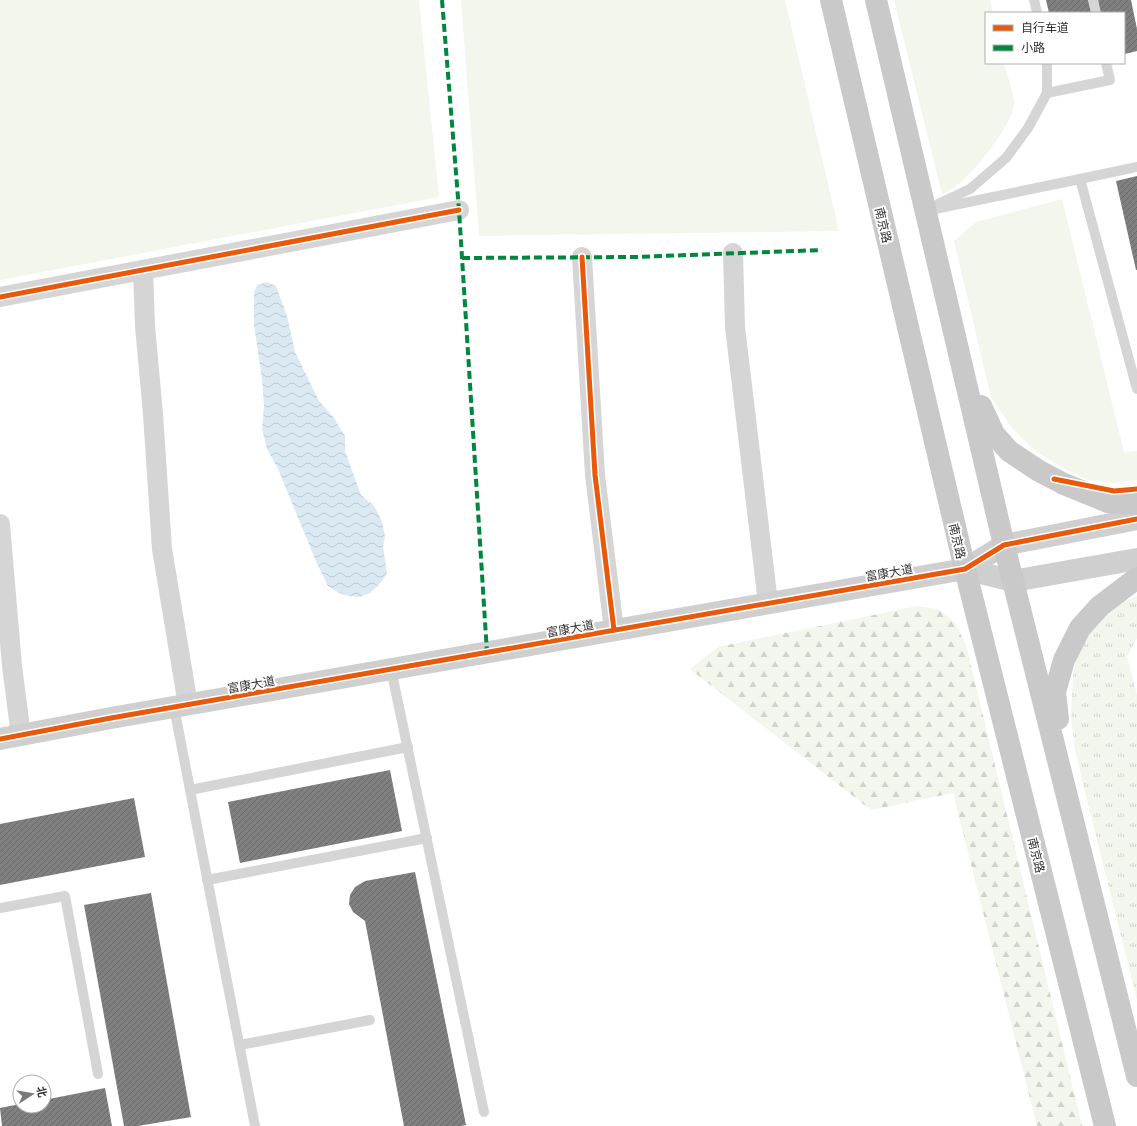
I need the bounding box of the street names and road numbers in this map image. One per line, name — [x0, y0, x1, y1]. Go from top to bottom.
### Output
street label: 南京路 — [873, 206, 895, 244]
street label: 南京路 — [947, 522, 969, 560]
street label: 富康大道 — [864, 561, 914, 583]
street label: 富康大道 — [545, 617, 595, 639]
street label: 富康大道 — [226, 673, 276, 695]
street label: 南京路 — [1026, 836, 1048, 874]

